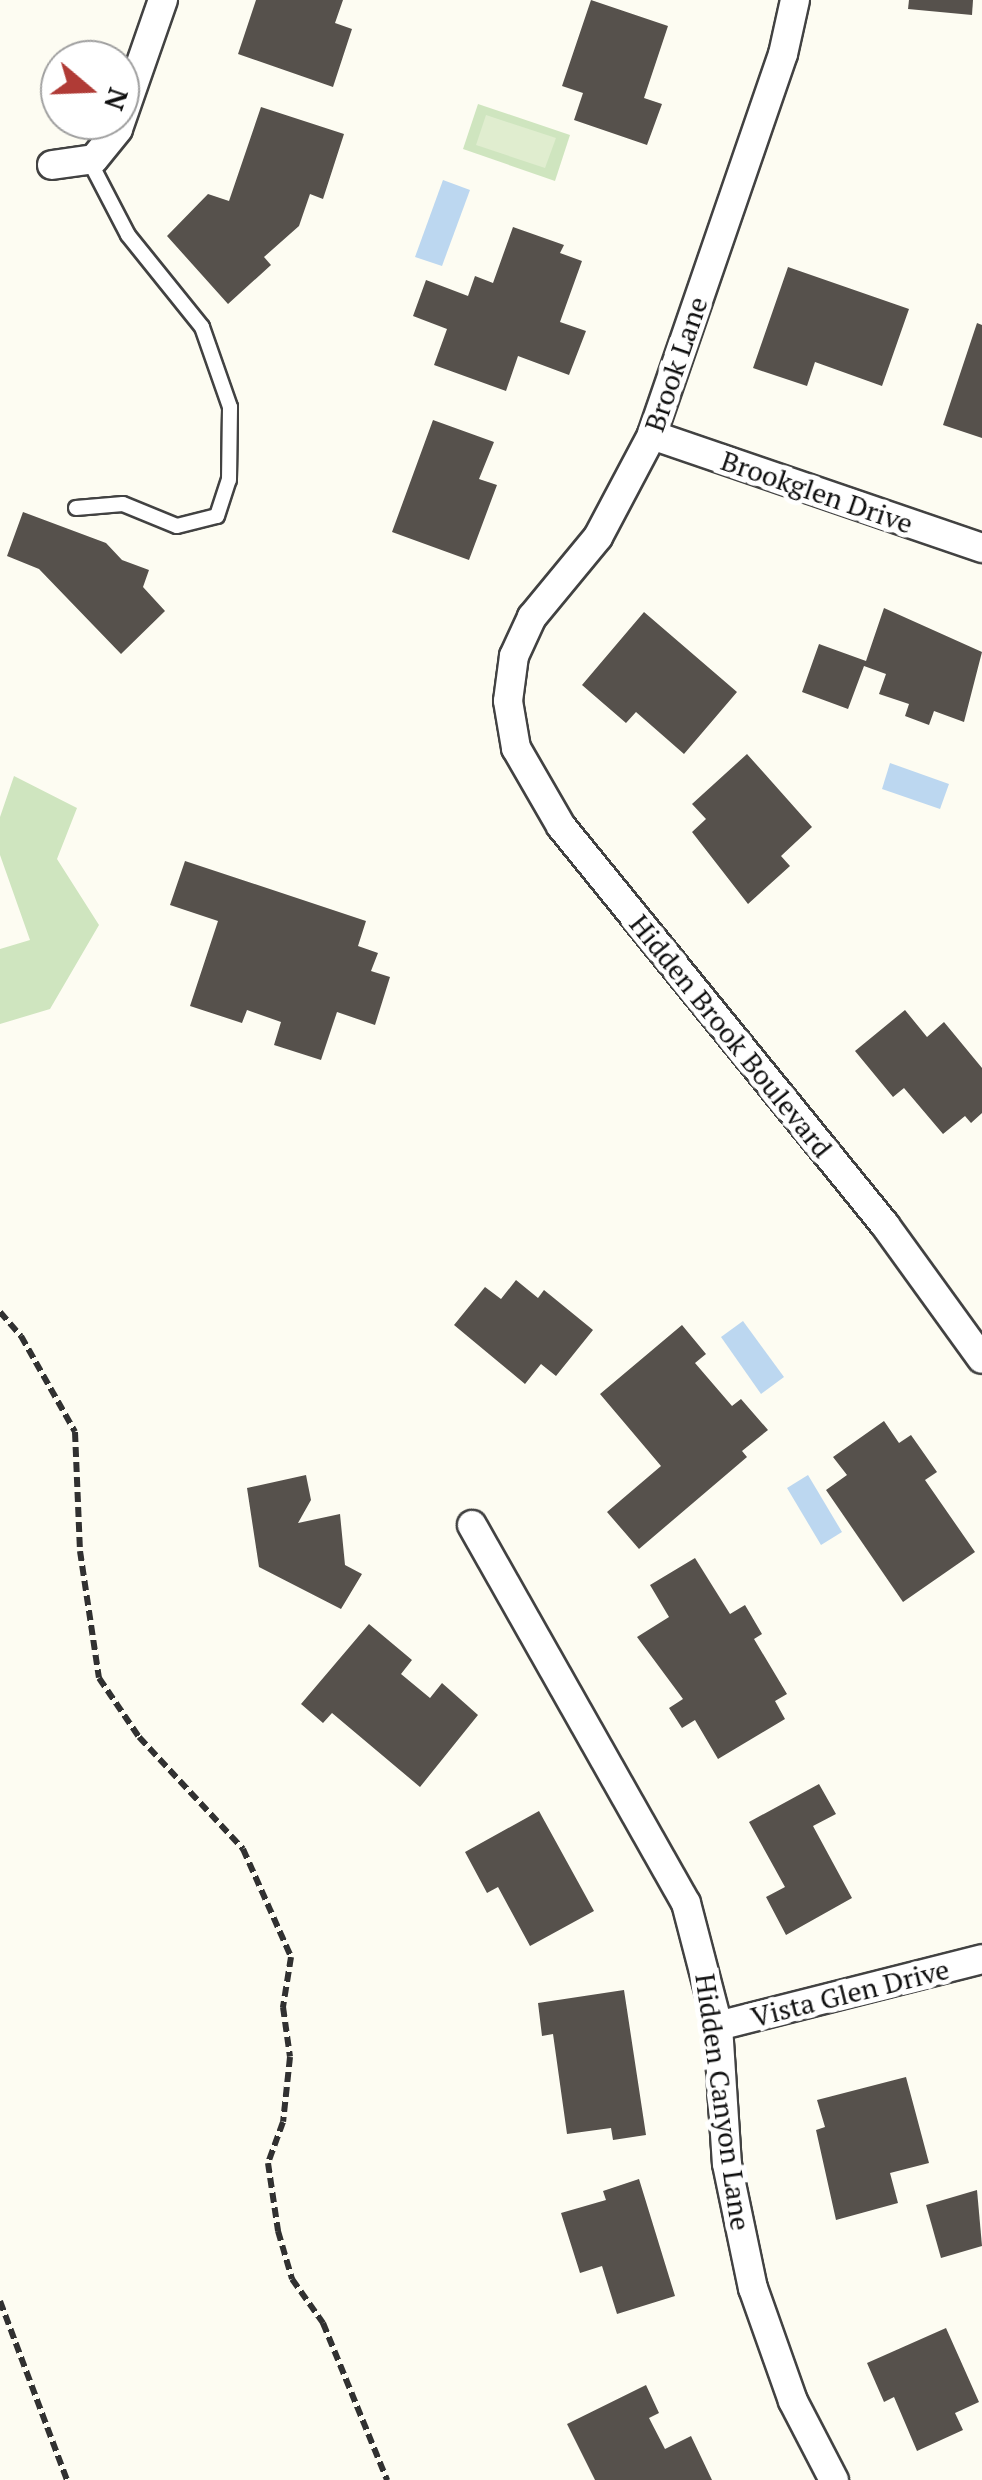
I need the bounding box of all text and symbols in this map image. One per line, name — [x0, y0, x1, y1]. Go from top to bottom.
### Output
north arrow — [40, 40, 140, 140]
text: N — [96, 83, 138, 115]
street label: Brook Lane — [637, 292, 715, 436]
street label: Brookglen Drive — [717, 443, 917, 541]
street label: Hidden Brook Boulevard — [623, 908, 839, 1164]
street label: Vista Glen Drive — [747, 1952, 953, 2034]
street label: Hidden Canyon Lane — [688, 1971, 758, 2233]

